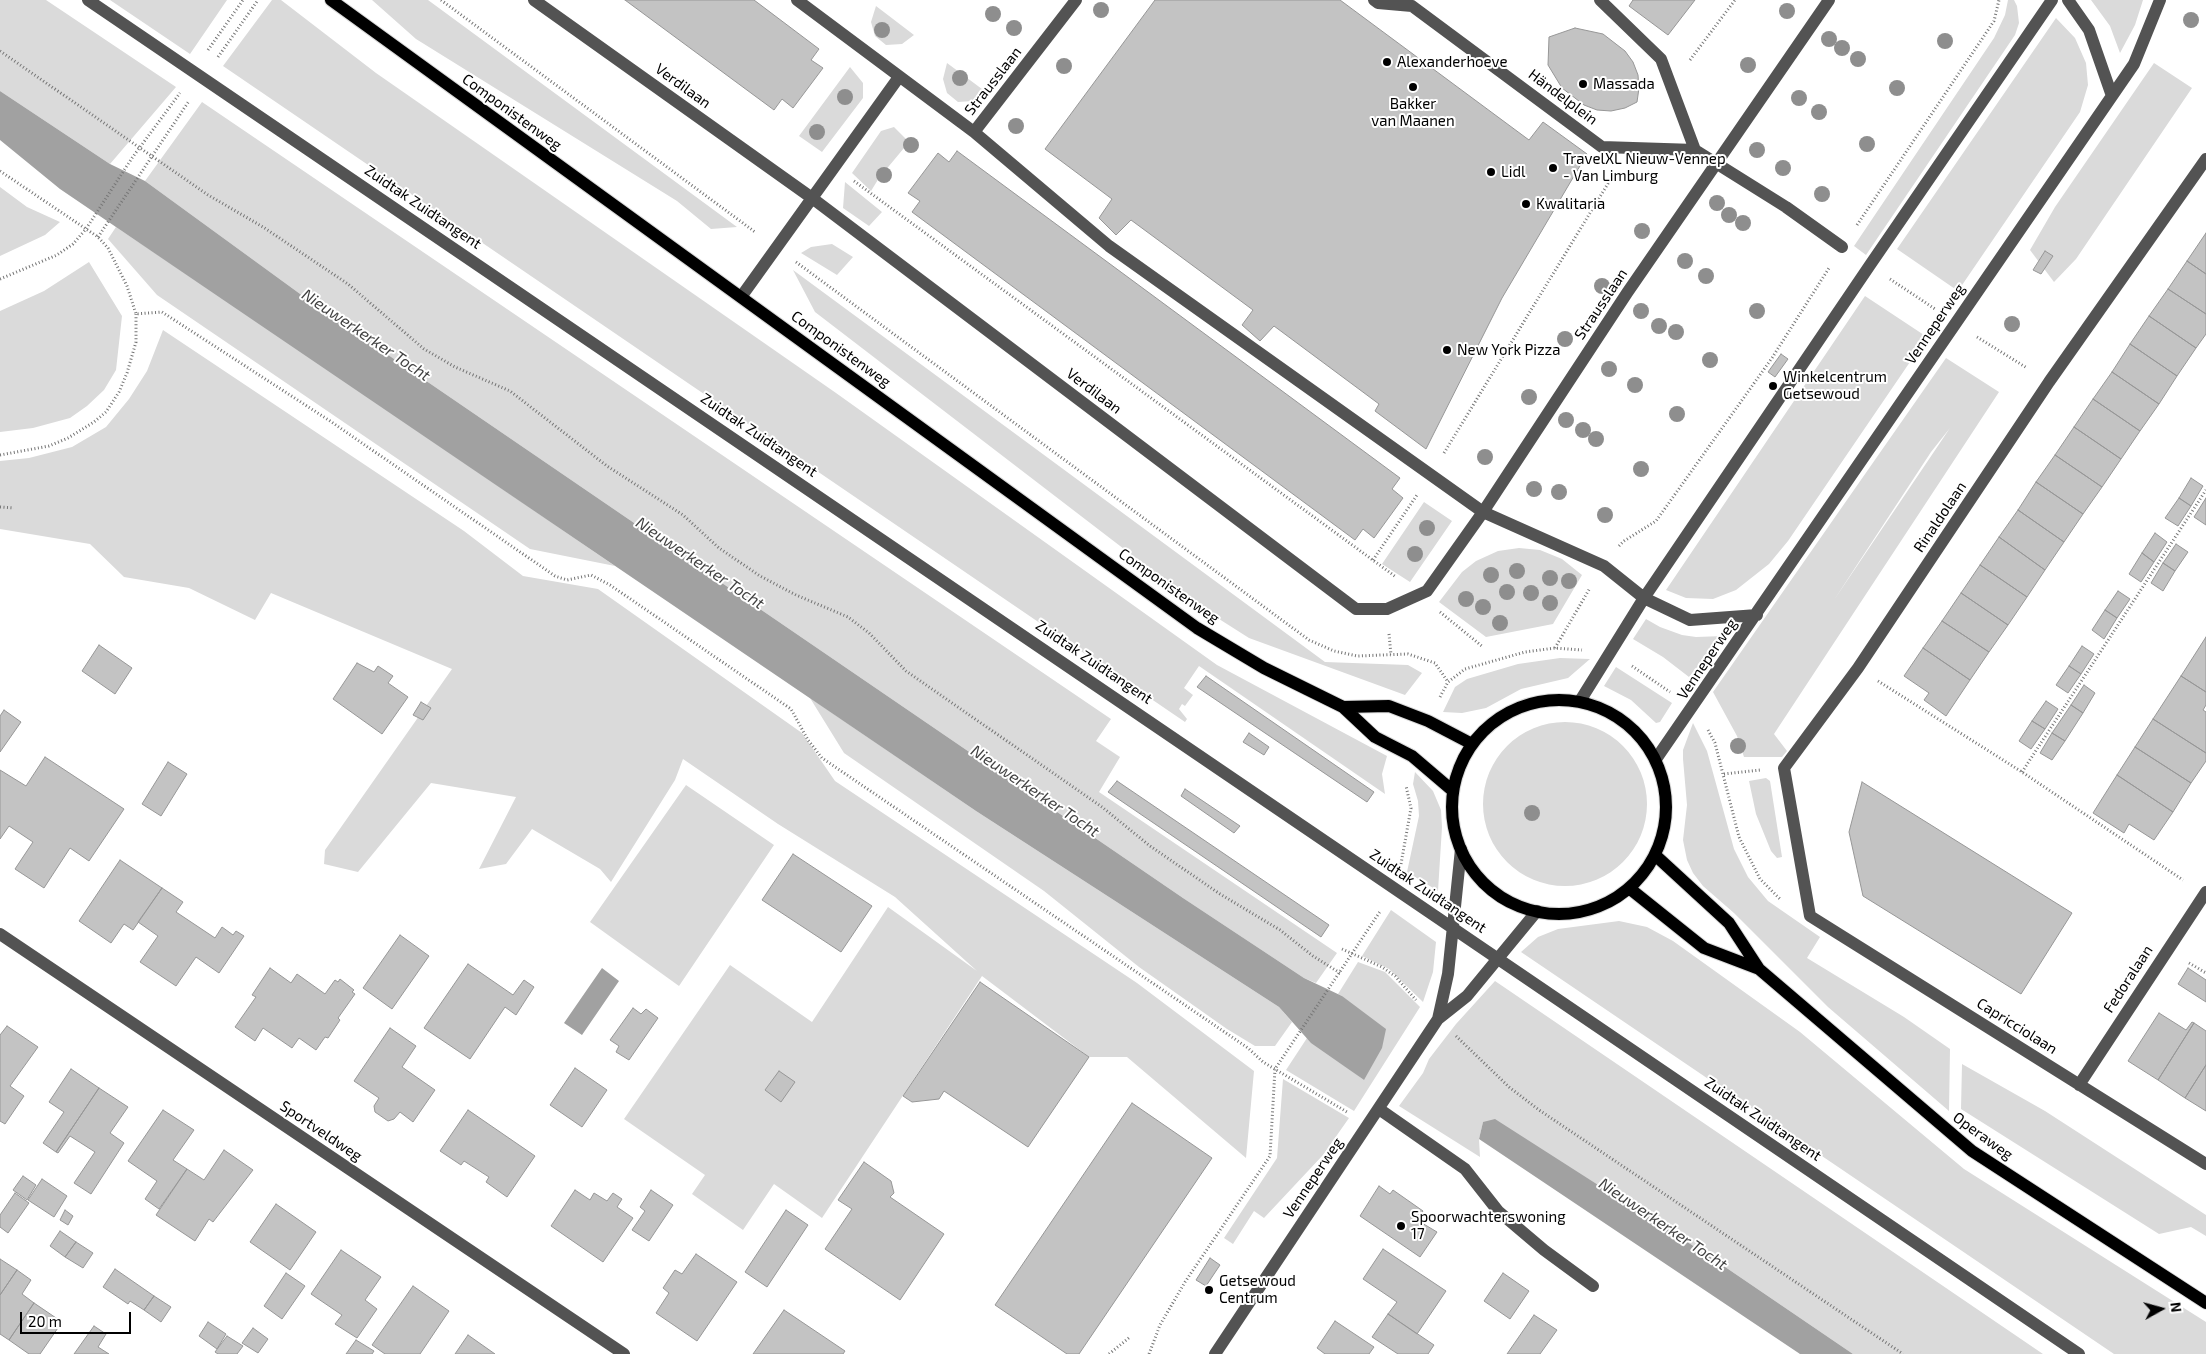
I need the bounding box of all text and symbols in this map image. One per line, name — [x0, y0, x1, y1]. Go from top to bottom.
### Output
street label: Strausslaan — [961, 43, 1025, 119]
place label: Alexanderhoeve — [1397, 53, 1508, 71]
marker: Alexanderhoeve — [1381, 56, 1393, 68]
street label: Verdilaan — [652, 60, 714, 112]
street label: Händelplein — [1525, 65, 1601, 129]
street label: Componistenweg — [459, 70, 565, 154]
place label: Massada — [1593, 75, 1655, 93]
marker: Massada — [1577, 78, 1589, 90]
marker: Bakker van Maanen — [1407, 81, 1419, 93]
place label: Bakker van Maanen — [1371, 95, 1455, 130]
place label: TravelXL Nieuw-Vennep - Van Limburg — [1563, 150, 1726, 185]
street label: Zuidtak Zuidtangent — [361, 161, 485, 253]
marker: TravelXL Nieuw-Vennep - Van Limburg — [1547, 162, 1559, 174]
place label: Lidl — [1501, 163, 1525, 181]
marker: Lidl — [1485, 166, 1497, 178]
place label: Kwalitaria — [1536, 195, 1605, 213]
marker: Kwalitaria — [1520, 198, 1532, 210]
street label: Strausslaan — [1571, 265, 1631, 343]
street label: Venneperweg — [1901, 280, 1969, 368]
water label: Nieuwerkerker Tocht — [298, 285, 434, 385]
street label: Componistenweg — [788, 307, 894, 391]
place label: New York Pizza — [1457, 341, 1560, 359]
marker: New York Pizza — [1441, 344, 1453, 356]
street label: Verdilaan — [1063, 364, 1125, 418]
place label: Winkelcentrum Getsewoud — [1783, 368, 1887, 403]
marker: Winkelcentrum Getsewoud — [1767, 380, 1779, 392]
street label: Zuidtak Zuidtangent — [697, 389, 821, 481]
street label: Rinaldolaan — [1910, 478, 1970, 556]
water label: Nieuwerkerker Tocht — [632, 513, 768, 613]
street label: Componistenweg — [1115, 545, 1223, 627]
street label: Venneperweg — [1673, 615, 1741, 703]
street label: Zuidtak Zuidtangent — [1032, 616, 1156, 708]
water label: Nieuwerkerker Tocht — [967, 741, 1103, 841]
street label: Zuidtak Zuidtangent — [1366, 845, 1490, 937]
street label: Fedoralaan — [2100, 942, 2156, 1016]
street label: Capricciolaan — [1973, 994, 2061, 1058]
street label: Zuidtak Zuidtangent — [1701, 1073, 1825, 1165]
street label: Sportveldweg — [277, 1097, 365, 1165]
street label: Operaweg — [1949, 1108, 2017, 1164]
street label: Venneperweg — [1279, 1134, 1347, 1222]
water label: Nieuwerkerker Tocht — [1595, 1174, 1731, 1274]
place label: Spoorwachterswoning 17 — [1411, 1208, 1566, 1243]
marker: Spoorwachterswoning 17 — [1395, 1220, 1407, 1232]
place label: Getsewoud Centrum — [1219, 1272, 1296, 1307]
marker: Getsewoud Centrum — [1203, 1284, 1215, 1296]
north arrow — [2136, 1284, 2186, 1334]
text: N — [2167, 1301, 2185, 1313]
scale bar — [22, 1302, 134, 1334]
text: 20 m — [28, 1312, 62, 1330]

